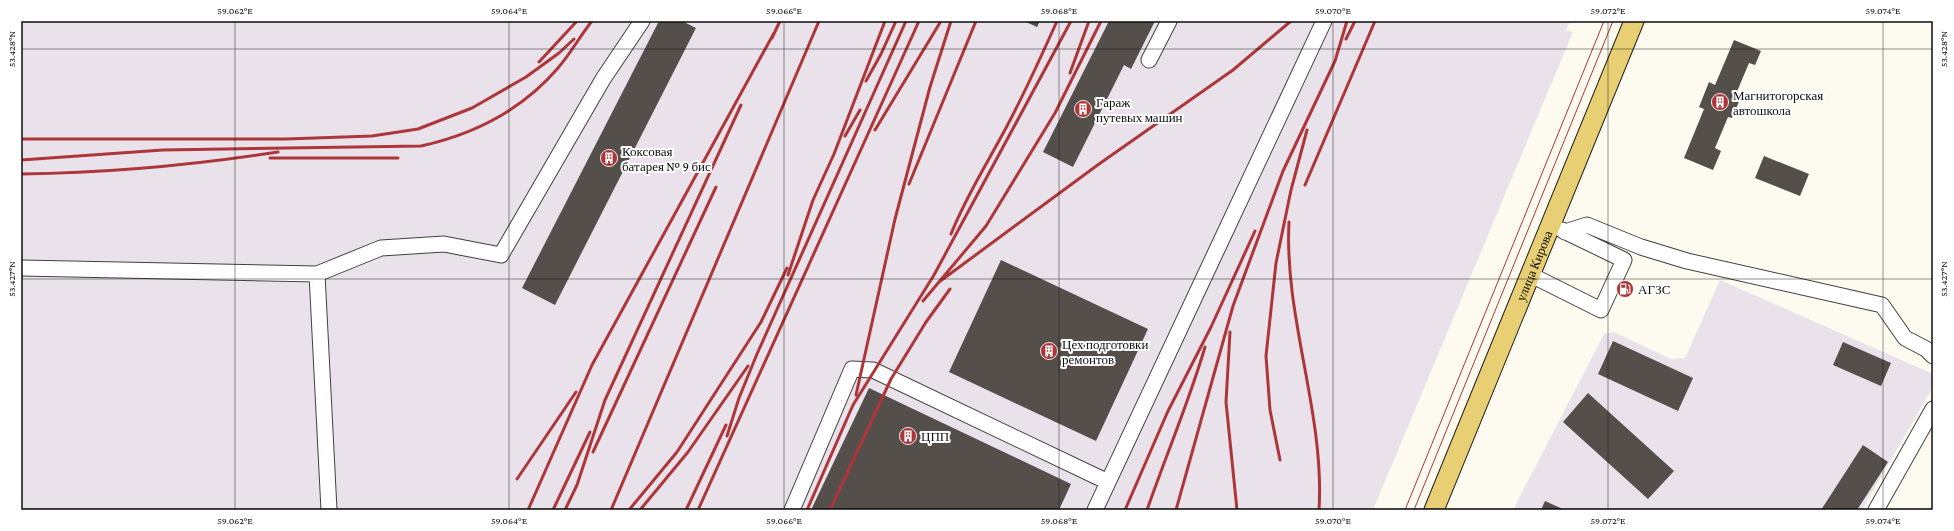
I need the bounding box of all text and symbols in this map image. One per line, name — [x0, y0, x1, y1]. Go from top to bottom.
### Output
text: 59.062°E — [217, 5, 253, 16]
text: 59.064°E — [491, 5, 528, 16]
text: 59.066°E — [766, 5, 802, 16]
text: 59.068°E — [1041, 5, 1078, 16]
text: 59.070°E — [1315, 5, 1352, 16]
text: 59.072°E — [1591, 5, 1626, 16]
text: 59.074°E — [1865, 5, 1901, 16]
text: 53.428°N — [6, 30, 17, 67]
text: 53.428°N — [1938, 30, 1949, 67]
place label: Магнитогорская автошкола — [1733, 88, 1823, 118]
building icon: Магнитогорская автошкола — [1710, 92, 1730, 112]
place label: Гараж путевых машин — [1096, 95, 1183, 125]
building icon: Гараж путевых машин — [1073, 99, 1093, 119]
place label: Коксовая батарея № 9 бис — [622, 144, 711, 174]
building icon: Коксовая батарея № 9 бис — [599, 148, 619, 168]
street label: улица Кирова — [1513, 228, 1555, 303]
text: 53.427°N — [6, 261, 17, 297]
text: 53.427°N — [1938, 261, 1949, 297]
fuel station icon: АГЗС — [1615, 279, 1635, 299]
place label: АГЗС — [1638, 282, 1670, 297]
place label: Цех подготовки ремонтов — [1062, 337, 1148, 367]
building icon: Цех подготовки ремонтов — [1039, 341, 1059, 361]
building icon: ЦПП — [898, 426, 918, 446]
place label: ЦПП — [921, 429, 949, 444]
text: 59.062°E — [217, 515, 253, 526]
text: 59.064°E — [491, 515, 528, 526]
text: 59.066°E — [766, 515, 802, 526]
text: 59.068°E — [1041, 515, 1078, 526]
text: 59.070°E — [1315, 515, 1352, 526]
text: 59.072°E — [1591, 515, 1626, 526]
text: 59.074°E — [1865, 515, 1901, 526]

